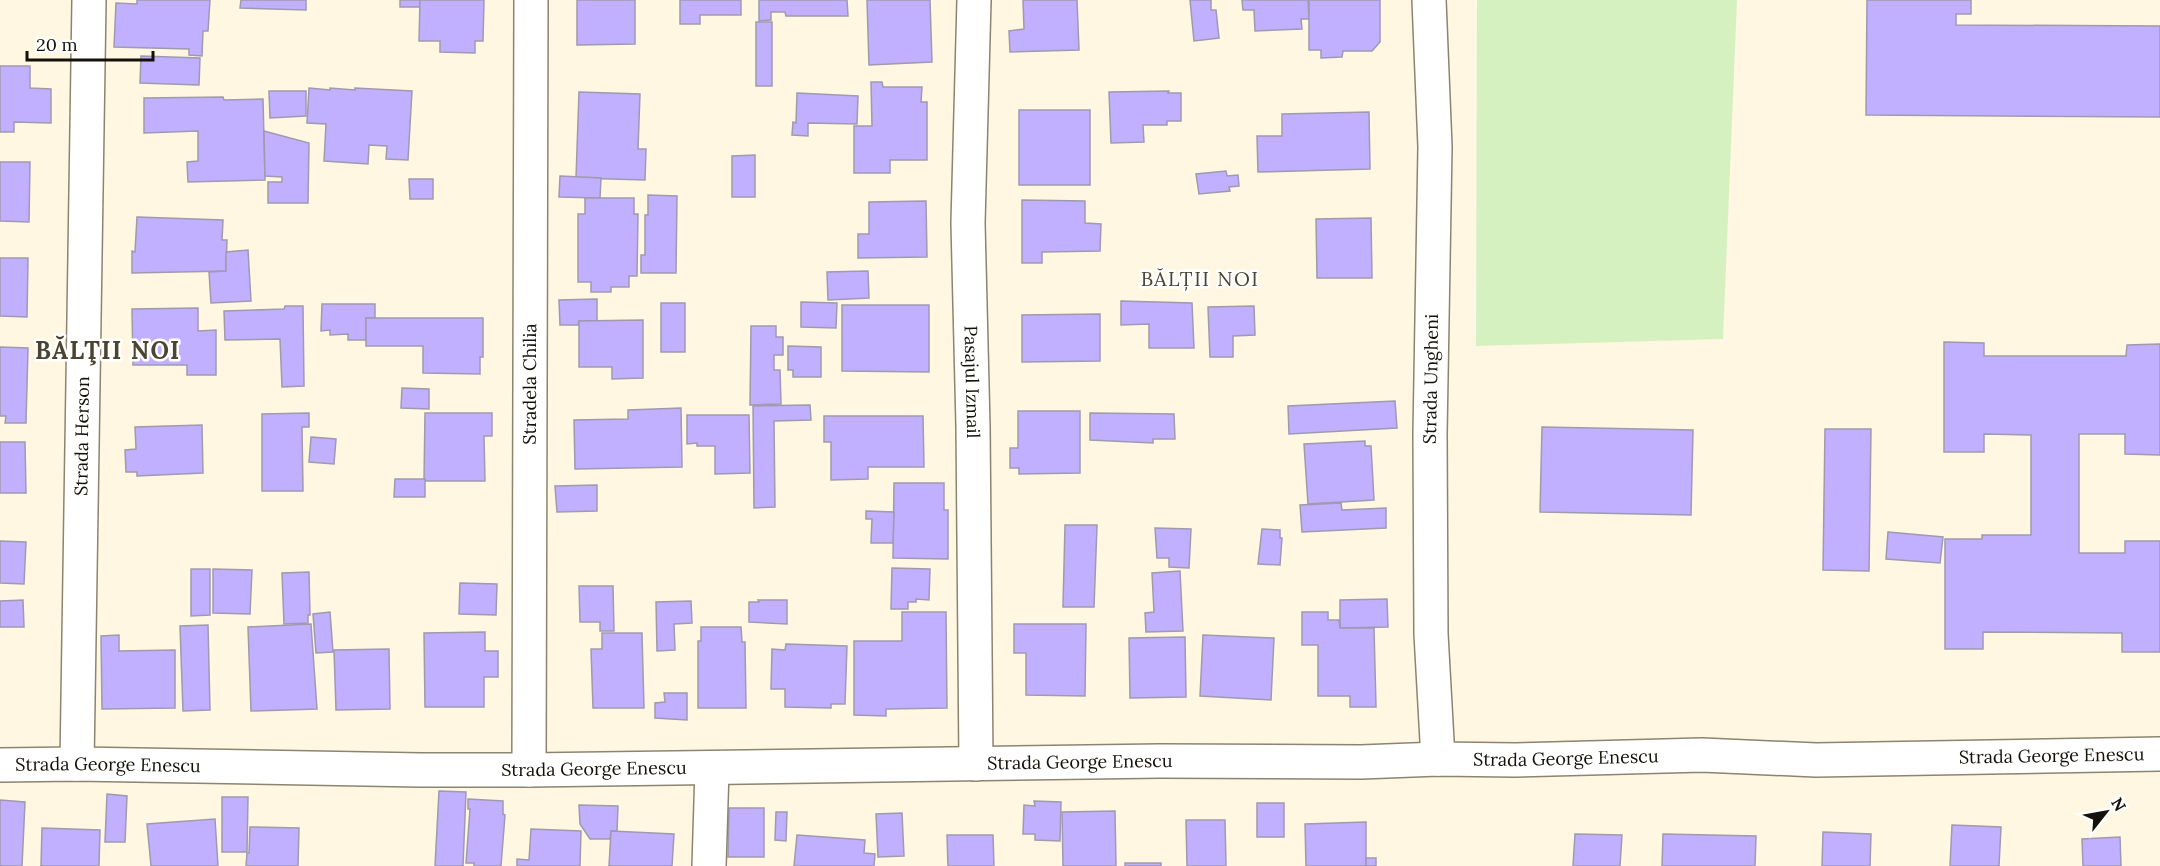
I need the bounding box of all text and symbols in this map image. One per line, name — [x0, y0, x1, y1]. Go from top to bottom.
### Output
scale bar — [27, 24, 153, 62]
text: 20 m — [36, 33, 78, 56]
district label: BĂLȚII NOI — [1141, 266, 1259, 292]
street label: Strada Ungheni — [1418, 314, 1443, 444]
street label: Stradela Chilia — [518, 323, 541, 445]
street label: Pasajul Izmail — [960, 325, 985, 439]
district label: BĂLŢII NOI — [35, 335, 181, 366]
street label: Strada Herson — [69, 376, 94, 496]
street label: Strada George Enescu — [1959, 742, 2145, 769]
street label: Strada George Enescu — [1473, 744, 1659, 771]
street label: Strada George Enescu — [987, 749, 1173, 774]
street label: Strada George Enescu — [15, 752, 201, 777]
street label: Strada George Enescu — [501, 756, 687, 781]
north arrow — [2076, 782, 2136, 842]
text: N — [2107, 794, 2131, 815]

